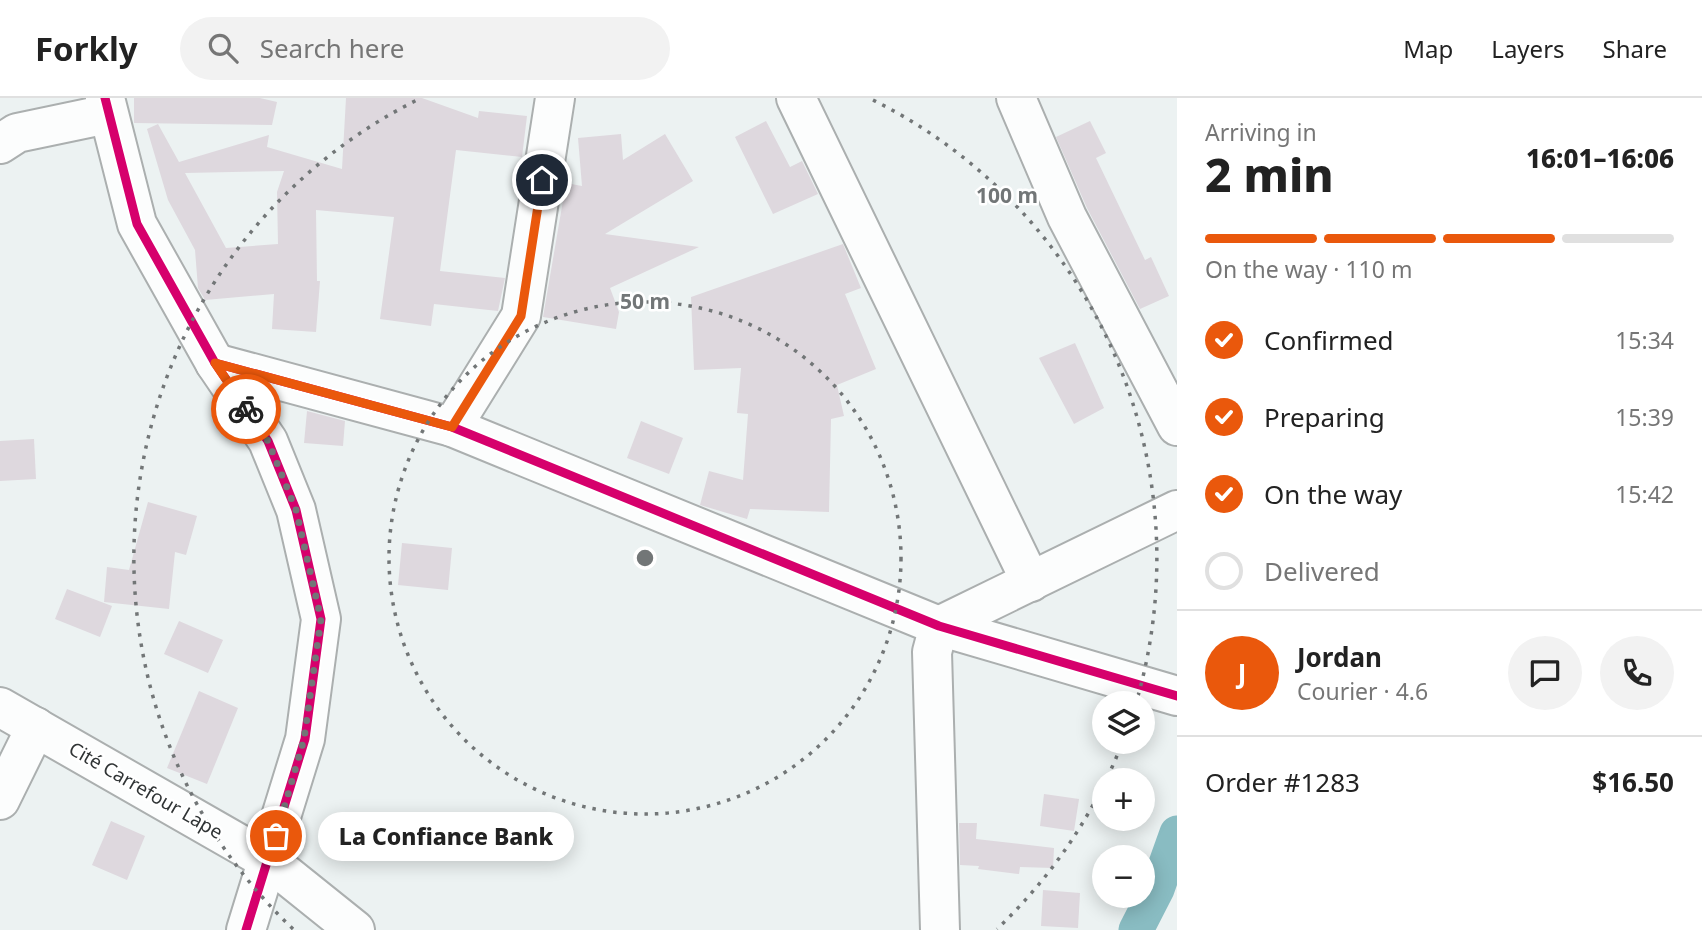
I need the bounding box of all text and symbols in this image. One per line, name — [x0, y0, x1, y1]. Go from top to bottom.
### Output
search box — [180, 17, 670, 80]
text: Forkly — [35, 26, 138, 71]
icon: search — [204, 29, 242, 67]
text: Search here — [260, 30, 404, 66]
text: Map — [1403, 32, 1453, 65]
text: Layers — [1491, 32, 1565, 65]
text: Share — [1603, 32, 1667, 65]
text: Arriving in — [1205, 116, 1317, 148]
text: 16:01–16:06 — [1526, 140, 1674, 176]
text: 2 min — [1205, 143, 1334, 205]
pin — [512, 150, 572, 210]
icon: home — [523, 161, 561, 199]
text: 100 m — [976, 181, 1038, 209]
text: On the way · 110 m — [1205, 253, 1412, 285]
text: 50 m — [620, 287, 670, 315]
icon: check — [1205, 321, 1243, 359]
text: Confirmed — [1264, 322, 1394, 358]
text: 15:34 — [1615, 324, 1674, 356]
courier — [211, 374, 281, 444]
icon: bike — [227, 390, 265, 428]
icon: check — [1205, 398, 1243, 436]
text: Preparing — [1264, 399, 1385, 435]
text: 15:39 — [1615, 401, 1674, 433]
icon: check — [1205, 475, 1243, 513]
text: On the way — [1264, 476, 1402, 512]
text: 15:42 — [1615, 478, 1674, 510]
centre of rings — [633, 546, 657, 570]
text: Delivered — [1264, 553, 1380, 589]
button: chat — [1508, 636, 1582, 710]
button: phone — [1600, 636, 1674, 710]
text: Jordan — [1297, 639, 1382, 675]
text: J — [1238, 655, 1246, 691]
text: Courier · 4.6 — [1297, 675, 1428, 707]
map controls — [1092, 691, 1155, 908]
button: layers — [1092, 691, 1155, 754]
street label: Cité Carrefour Lape — [64, 735, 228, 845]
text: Order #1283 — [1205, 764, 1360, 800]
text: $16.50 — [1592, 764, 1674, 800]
button: + — [1092, 768, 1155, 831]
pin — [246, 806, 306, 866]
callout: La Confiance Bank — [318, 812, 574, 860]
icon: bag — [257, 817, 295, 855]
text: La Confiance Bank — [339, 820, 553, 852]
button: − — [1092, 845, 1155, 908]

